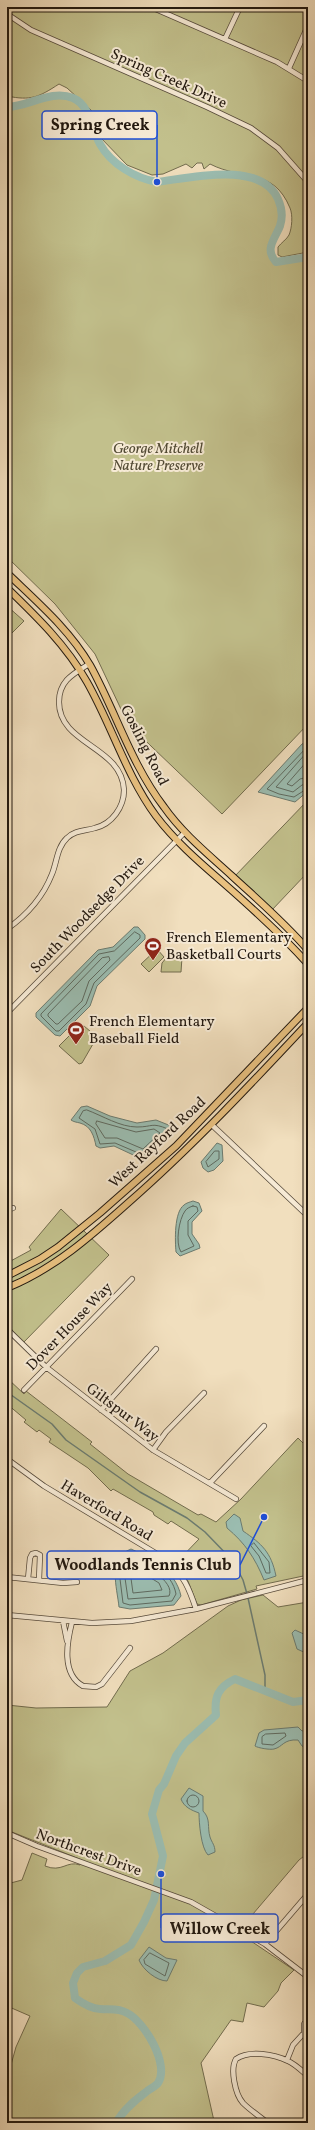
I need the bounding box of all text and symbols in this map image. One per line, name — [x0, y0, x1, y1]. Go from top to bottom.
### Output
street label: Spring Creek Drive — [107, 44, 230, 114]
callout: Spring Creek — [42, 111, 157, 139]
text: Spring Creek — [51, 115, 150, 137]
park label: George Mitchell Nature Preserve — [113, 439, 204, 477]
street label: Gosling Road — [114, 702, 173, 790]
street label: South Woodsedge Drive — [26, 852, 150, 978]
place label: French Elementary Basketball Courts — [166, 928, 292, 966]
sports icon: French Elementary Basketball Courts — [143, 936, 163, 961]
place label: French Elementary Baseball Field — [89, 1012, 215, 1050]
sports icon: French Elementary Baseball Field — [66, 1020, 86, 1045]
street label: West Rayford Road — [105, 1093, 211, 1194]
street label: Dover House Way — [22, 1278, 118, 1376]
street label: Giltspur Way — [81, 1379, 163, 1448]
street label: Haverford Road — [56, 1475, 156, 1547]
callout: Woodlands Tennis Club — [47, 1551, 240, 1579]
text: Woodlands Tennis Club — [55, 1555, 232, 1577]
street label: Northcrest Drive — [33, 1825, 144, 1882]
callout: Willow Creek — [161, 1914, 278, 1942]
text: Willow Creek — [170, 1919, 270, 1941]

